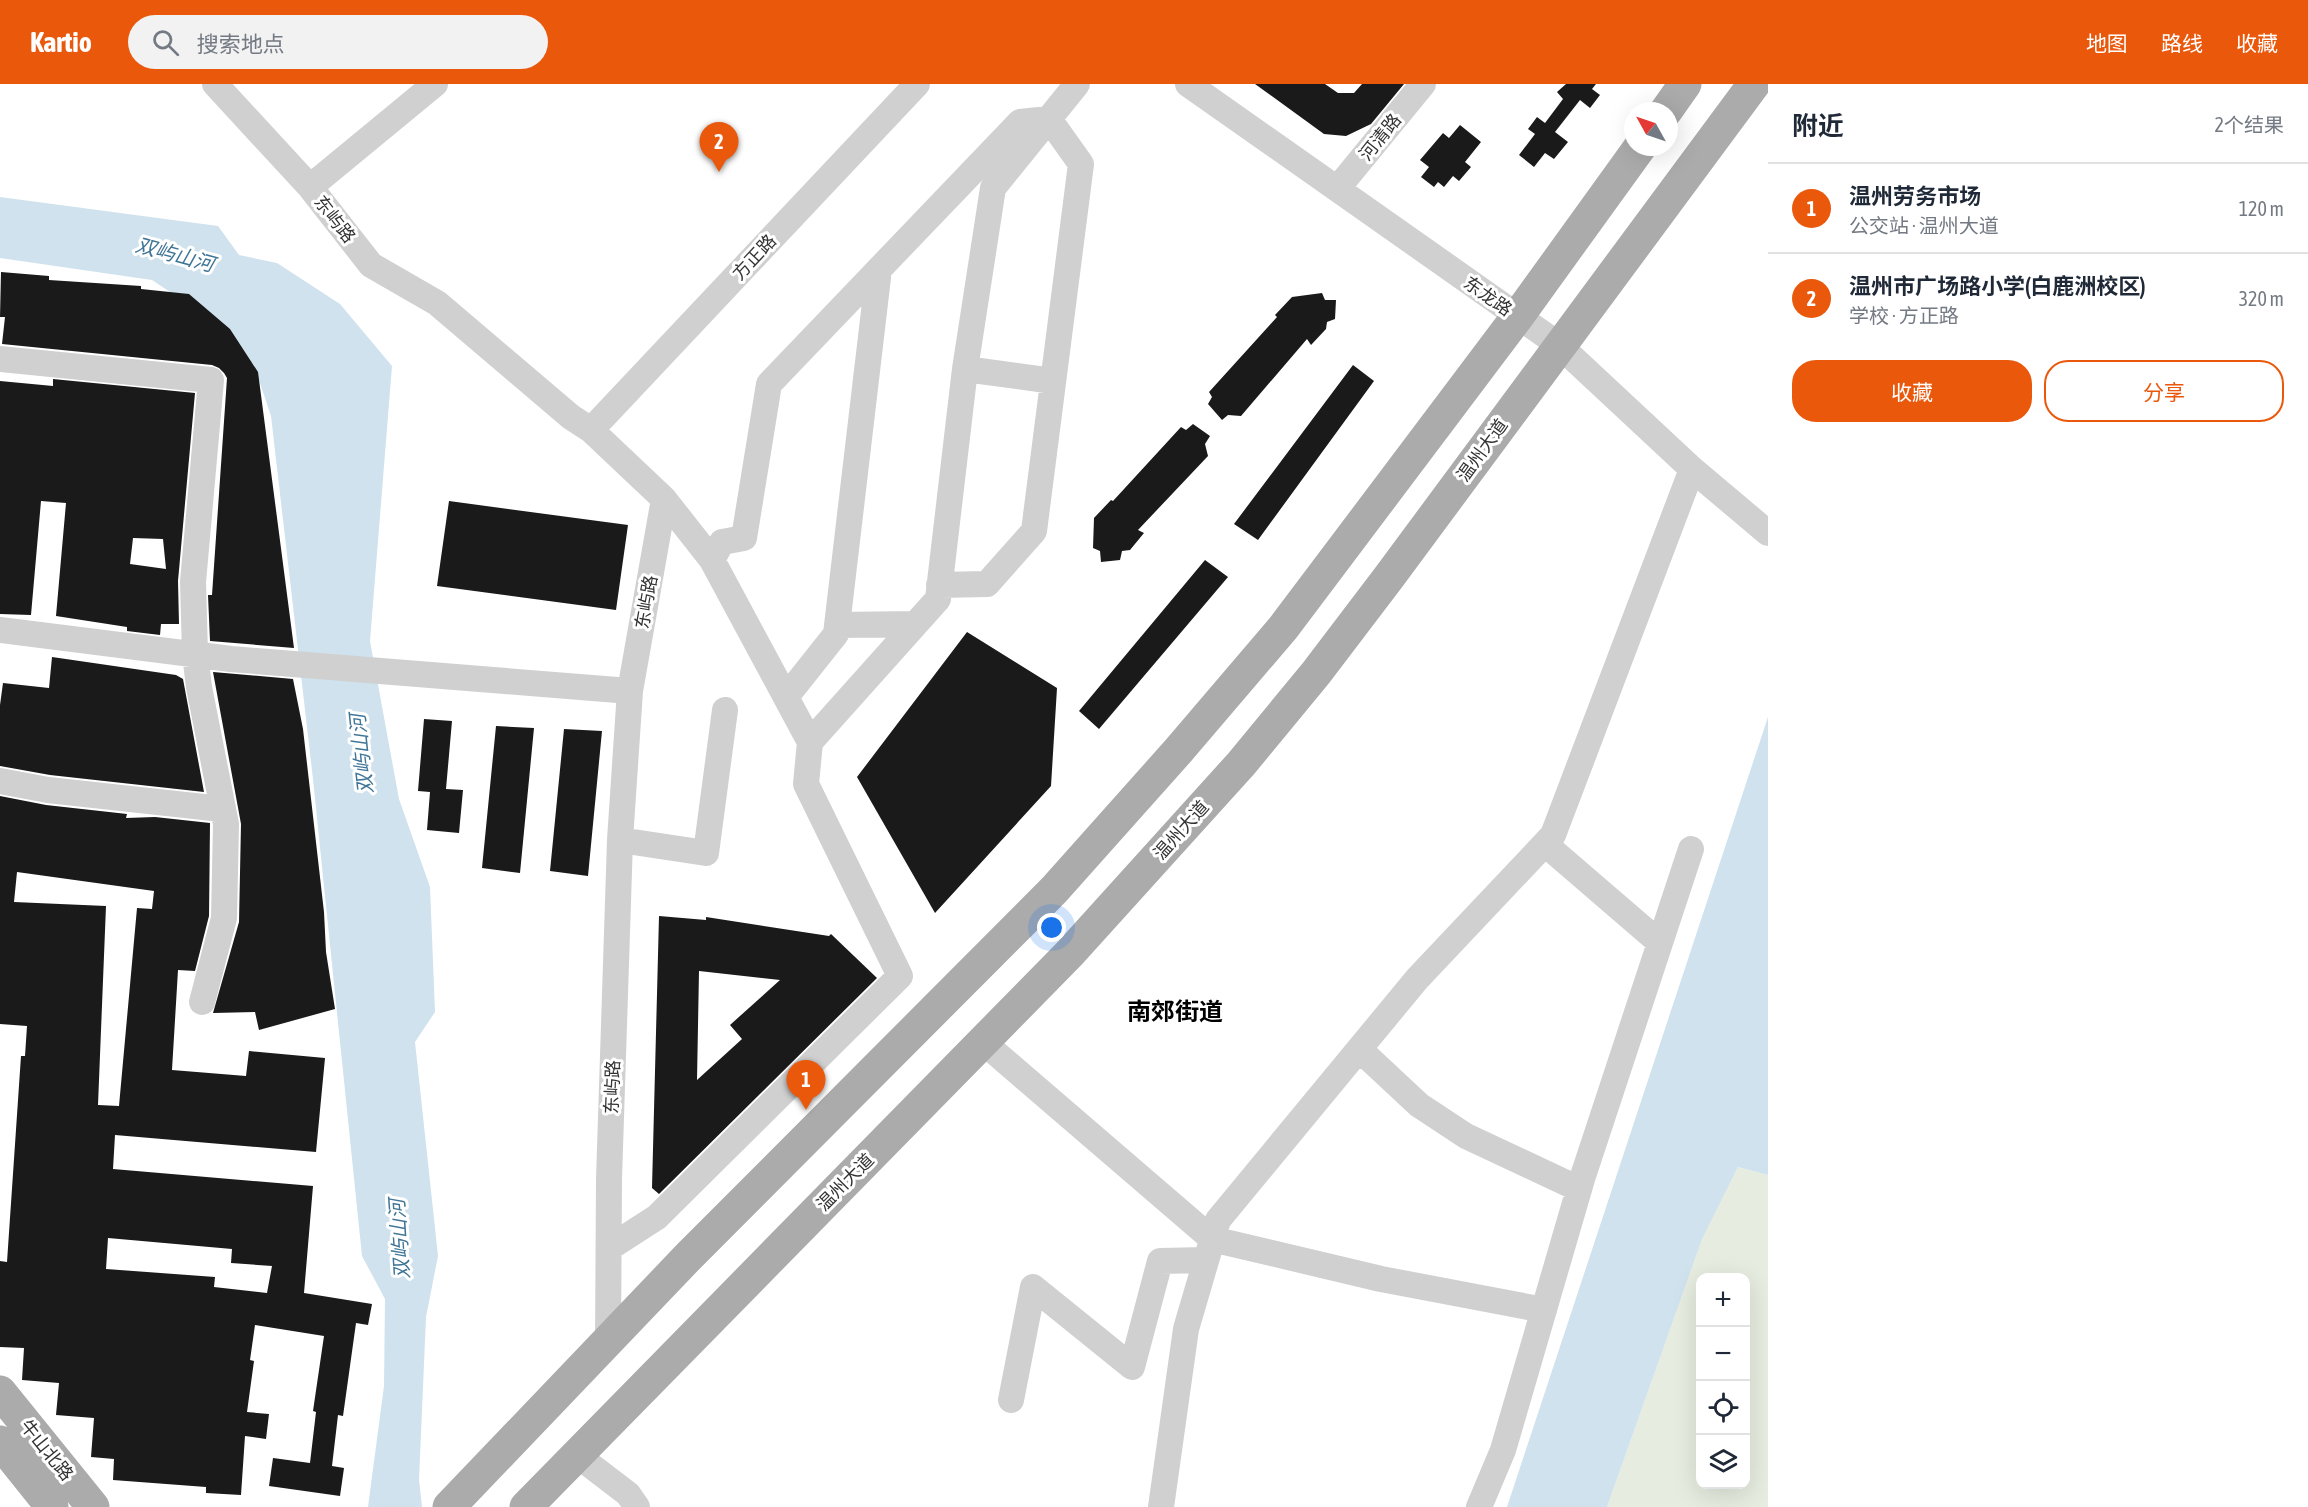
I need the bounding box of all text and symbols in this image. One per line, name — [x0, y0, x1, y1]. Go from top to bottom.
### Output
search box — [128, 15, 548, 69]
text: Kartio — [30, 26, 92, 58]
icon: search — [149, 26, 182, 59]
text: 搜索地点 — [197, 31, 285, 57]
text: 地图 — [2086, 31, 2128, 55]
text: 路线 — [2161, 31, 2203, 55]
text: 收藏 — [2236, 31, 2278, 55]
north arrow — [1624, 102, 1678, 156]
street label: 河清路 — [1355, 109, 1405, 165]
text: 附近 — [1792, 111, 1844, 141]
text: 2个结果 — [2215, 113, 2284, 136]
pin: 2 — [700, 122, 738, 172]
text: 温州劳务市场 — [1849, 183, 1981, 209]
street label: 东屿路 — [310, 191, 360, 247]
text: 1 — [1807, 197, 1816, 220]
text: 120 m — [2239, 197, 2284, 220]
text: 公交站 · 温州大道 — [1849, 214, 1999, 237]
street label: 方正路 — [728, 230, 780, 284]
water label: 双屿山河 — [133, 233, 220, 276]
street label: 东龙路 — [1460, 272, 1516, 320]
text: 温州市广场路小学(白鹿洲校区) — [1849, 273, 2146, 299]
text: 2 — [1807, 287, 1816, 310]
text: 320 m — [2239, 287, 2284, 310]
text: 学校 · 方正路 — [1849, 304, 1959, 327]
button: 收藏 — [1792, 360, 2032, 422]
button: 分享 — [2044, 360, 2284, 422]
street label: 温州大道 — [1452, 415, 1512, 485]
street label: 东屿路 — [631, 574, 661, 630]
water label: 双屿山河 — [345, 709, 377, 795]
street label: 温州大道 — [1149, 796, 1213, 864]
your location — [1037, 913, 1066, 942]
district label: 南郊街道 — [1127, 998, 1223, 1025]
street label: 东屿路 — [601, 1060, 623, 1114]
pin: 1 — [786, 1060, 826, 1110]
street label: 温州大道 — [812, 1149, 878, 1215]
water label: 双屿山河 — [384, 1194, 413, 1280]
map controls — [1696, 1273, 1750, 1489]
button: + — [1696, 1273, 1750, 1327]
button: − — [1696, 1327, 1750, 1381]
button: locate — [1696, 1381, 1750, 1435]
street label: 牛山北路 — [16, 1415, 78, 1485]
button: layers — [1696, 1435, 1750, 1489]

